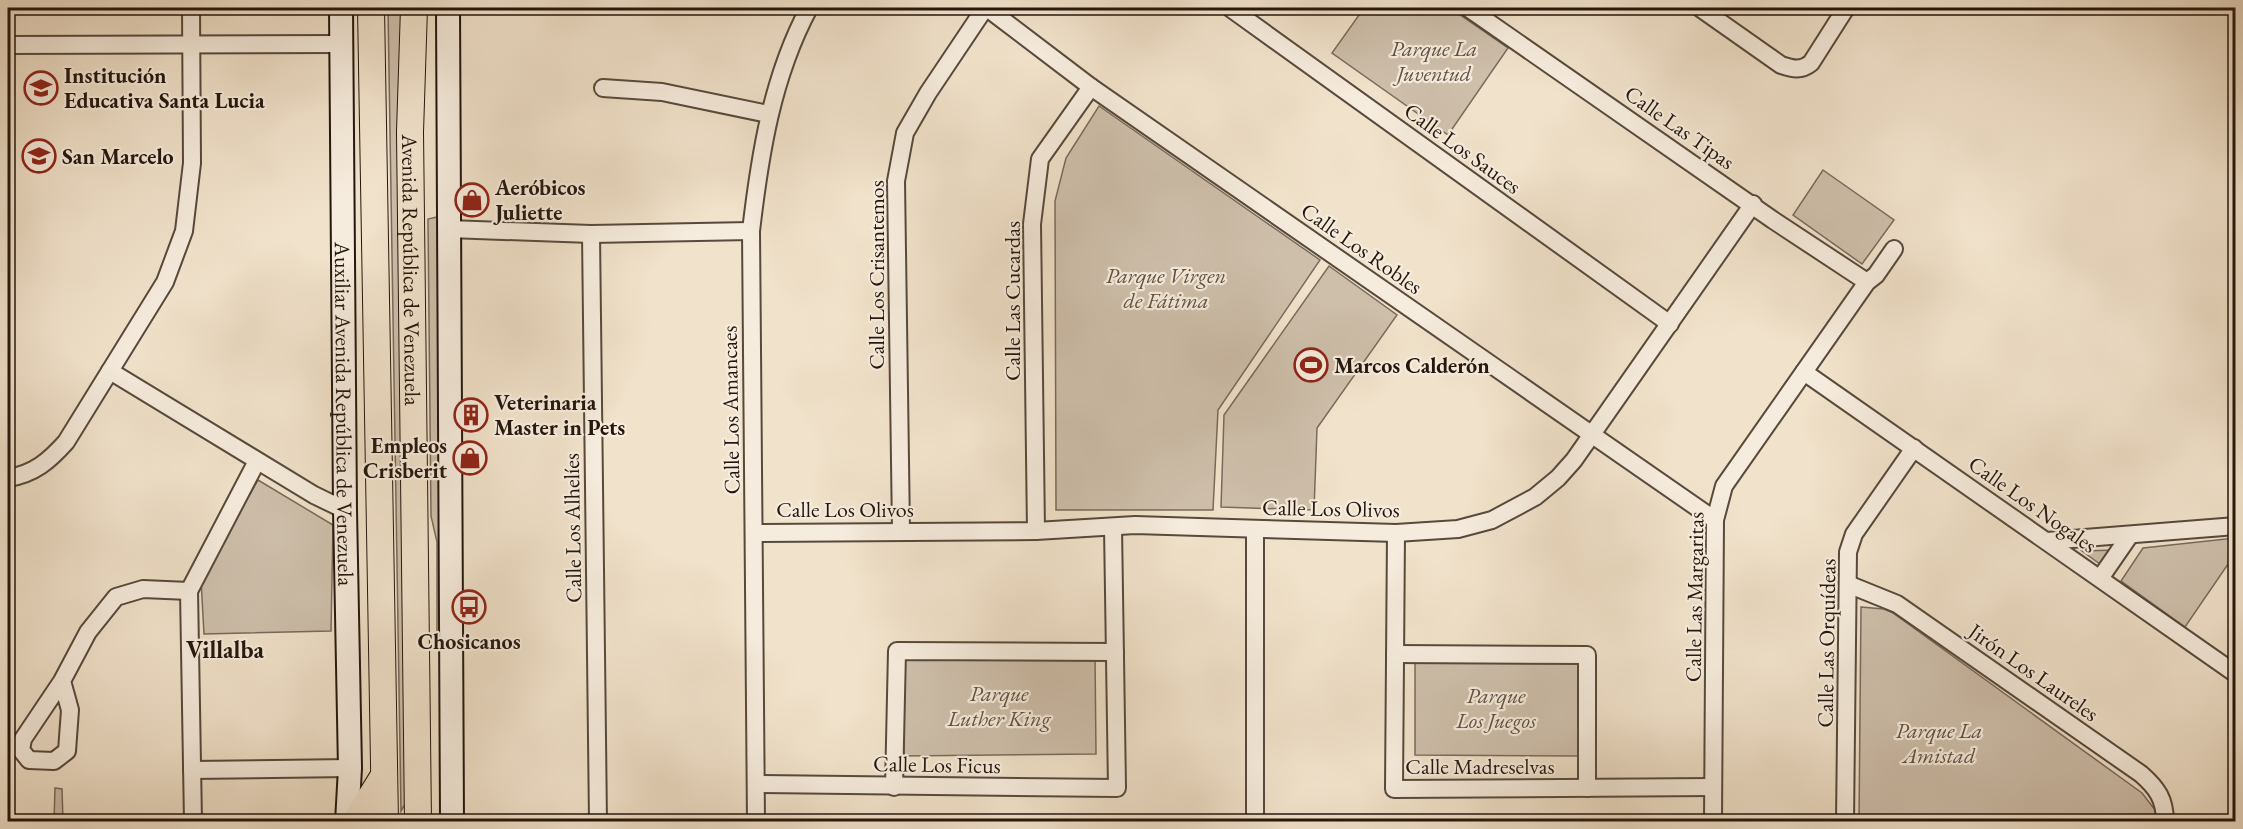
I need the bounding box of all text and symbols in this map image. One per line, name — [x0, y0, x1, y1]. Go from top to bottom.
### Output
park label: Parque La Juventud — [1391, 34, 1477, 88]
place label: Institución Educativa Santa Lucia — [64, 61, 265, 115]
school or university icon: Institución Educativa Santa Lucia — [23, 70, 59, 106]
street label: Calle Las Tipas — [1619, 79, 1740, 176]
street label: Calle Los Sauces — [1398, 96, 1527, 201]
street label: Avenida República de Venezuela — [395, 133, 427, 406]
school or university icon: San Marcelo — [21, 138, 57, 174]
place label: San Marcelo — [62, 142, 174, 171]
place label: Aeróbicos Juliette — [493, 173, 585, 227]
street label: Calle Los Crisantemos — [862, 180, 891, 370]
shop icon: Aeróbicos Juliette — [454, 182, 490, 218]
street label: Calle Los Robles — [1295, 196, 1428, 301]
street label: Calle Las Cucardas — [998, 221, 1027, 381]
street label: Auxiliar Avenida República de Venezuela — [328, 241, 360, 587]
park label: Parque Virgen de Fátima — [1106, 261, 1226, 315]
street label: Calle Los Amancaes — [715, 325, 746, 495]
sports icon: Marcos Calderón — [1293, 347, 1329, 383]
place label: Marcos Calderón — [1334, 351, 1490, 380]
place label: Veterinaria Master in Pets — [494, 388, 625, 442]
building icon: Veterinaria Master in Pets — [453, 397, 489, 433]
place label: Empleos Crisberit — [363, 431, 448, 485]
shop icon: Empleos Crisberit — [452, 440, 488, 476]
street label: Calle Los Nogales — [1963, 449, 2103, 560]
street label: Calle Los Alhelíes — [557, 453, 588, 603]
street label: Calle Los Olivos — [1262, 493, 1400, 524]
street label: Calle Los Olivos — [776, 495, 914, 524]
street label: Calle Las Margaritas — [1679, 512, 1710, 682]
street label: Calle Las Orquídeas — [1811, 558, 1842, 728]
bus stop icon: Chosicanos — [451, 589, 487, 625]
street label: Jirón Los Laureles — [1961, 616, 2104, 728]
place label: Chosicanos — [417, 627, 521, 656]
district label: Villalba — [186, 634, 264, 665]
park label: Parque Luther King — [946, 679, 1051, 733]
park label: Parque Los Juegos — [1455, 681, 1537, 735]
park label: Parque La Amistad — [1896, 716, 1982, 770]
street label: Calle Los Ficus — [873, 749, 1001, 780]
street label: Calle Madreselvas — [1405, 752, 1555, 781]

